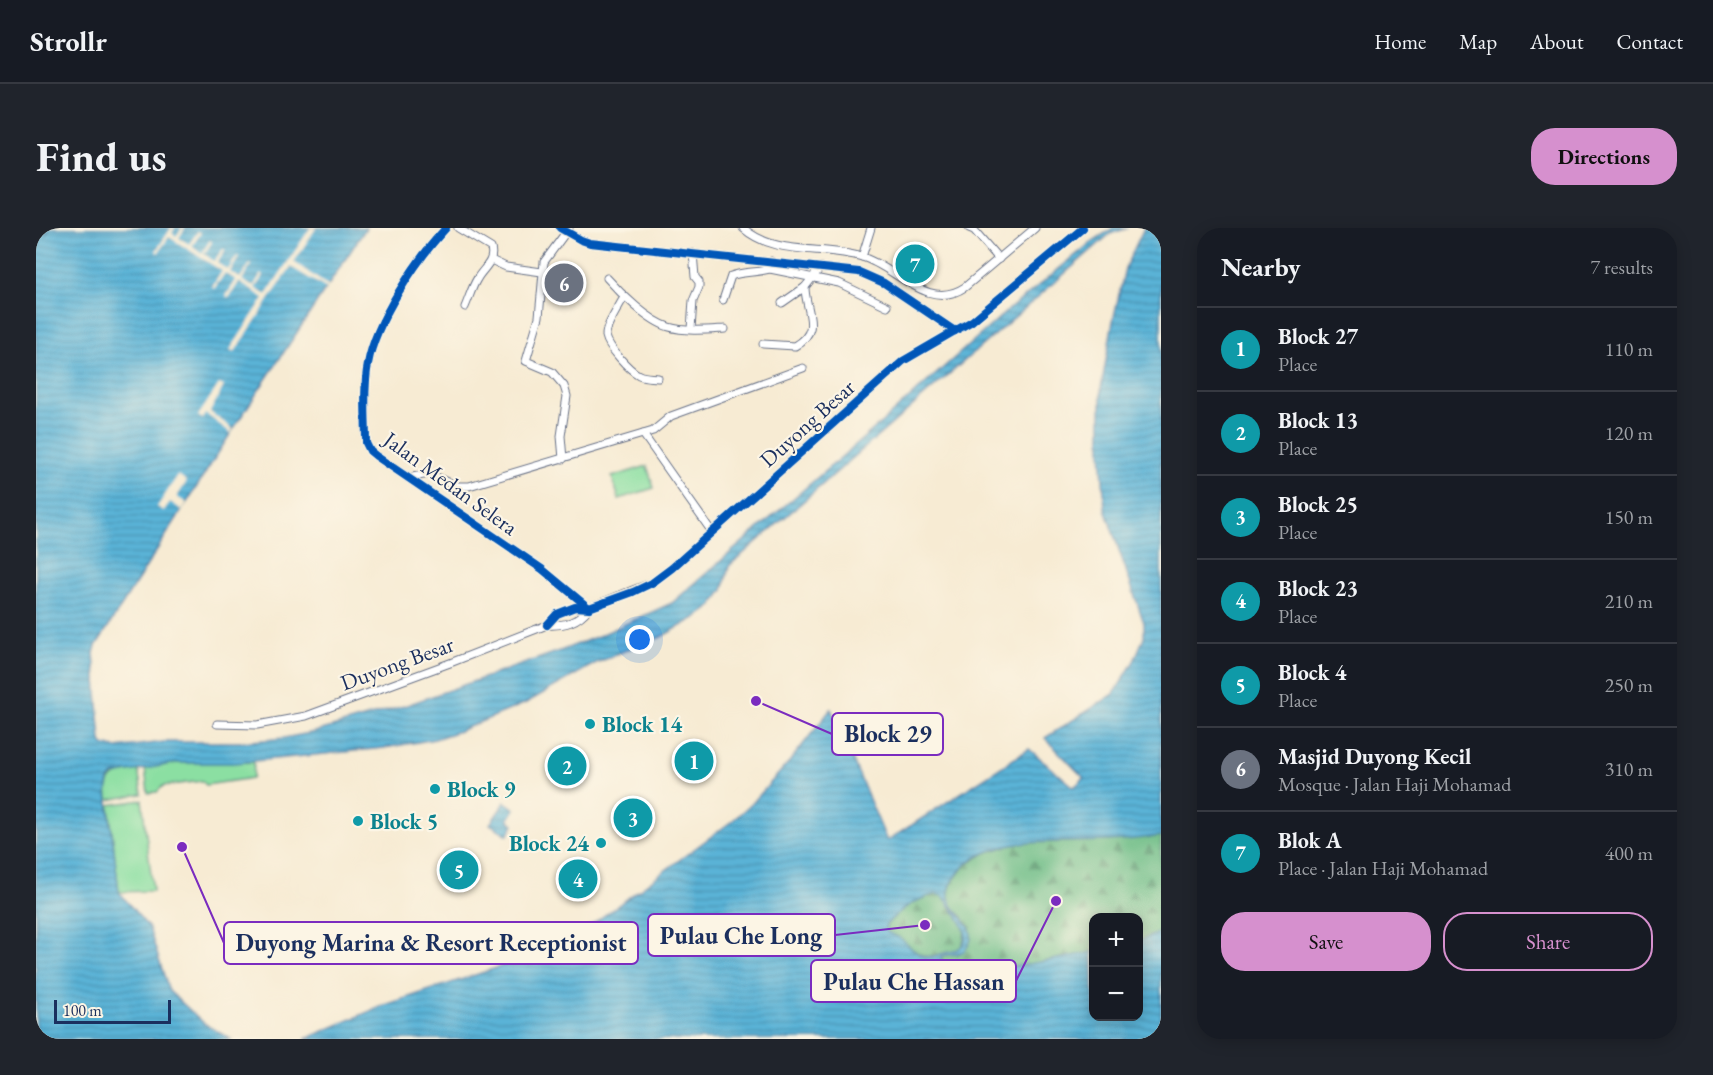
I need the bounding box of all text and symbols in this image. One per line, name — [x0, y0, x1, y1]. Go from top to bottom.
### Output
text: Strollr — [30, 23, 107, 59]
text: Home — [1374, 28, 1426, 55]
text: Map — [1459, 28, 1497, 55]
text: About — [1530, 28, 1583, 55]
text: Contact — [1616, 28, 1683, 55]
button: Directions — [1531, 128, 1677, 185]
text: Find us — [36, 129, 167, 184]
pin: 7 — [896, 242, 934, 286]
text: Nearby — [1221, 250, 1301, 284]
text: 7 results — [1590, 254, 1653, 280]
pin: 6 — [544, 260, 584, 306]
text: Block 27 — [1278, 322, 1358, 351]
text: 1 — [1235, 336, 1246, 362]
text: 110 m — [1605, 336, 1653, 362]
text: Place — [1278, 351, 1317, 377]
street label: Duyong Besar — [754, 373, 862, 474]
text: Block 13 — [1278, 406, 1358, 435]
text: 2 — [1235, 420, 1246, 446]
text: 120 m — [1605, 420, 1653, 446]
street label: Jalan Medan Selera — [376, 424, 524, 542]
text: Place — [1278, 435, 1317, 461]
text: Block 25 — [1278, 490, 1358, 519]
text: 3 — [1235, 504, 1246, 530]
text: 150 m — [1605, 504, 1653, 530]
text: Place — [1278, 519, 1317, 545]
text: Block 23 — [1278, 574, 1358, 603]
text: 4 — [1235, 588, 1246, 614]
text: 210 m — [1605, 588, 1653, 614]
text: Place — [1278, 603, 1317, 629]
your location — [625, 625, 654, 654]
street label: Duyong Besar — [337, 629, 458, 697]
text: Block 4 — [1278, 658, 1346, 687]
text: 5 — [1235, 672, 1246, 698]
text: 250 m — [1605, 672, 1653, 698]
text: Place — [1278, 687, 1317, 713]
place label: Block 14 — [602, 710, 682, 739]
callout: Block 29 — [832, 713, 943, 755]
marker: Block 14 — [583, 717, 597, 731]
text: Block 29 — [844, 718, 932, 749]
pin: 1 — [674, 738, 714, 784]
text: Masjid Duyong Kecil — [1278, 742, 1471, 771]
pin: 2 — [548, 744, 586, 788]
text: 6 — [1235, 756, 1246, 782]
text: 310 m — [1605, 756, 1653, 782]
text: Mosque · Jalan Haji Mohamad — [1278, 771, 1511, 797]
place label: Block 9 — [447, 775, 516, 804]
marker: Block 9 — [428, 782, 442, 796]
pin: 3 — [614, 796, 652, 840]
place label: Block 5 — [370, 807, 438, 836]
marker: Block 5 — [351, 814, 365, 828]
text: Blok A — [1278, 826, 1341, 855]
place label: Block 24 — [509, 829, 589, 858]
marker: Block 24 — [594, 836, 608, 850]
text: 7 — [1235, 840, 1246, 866]
text: 400 m — [1605, 840, 1653, 866]
pin: 5 — [440, 848, 478, 892]
text: Place · Jalan Haji Mohamad — [1278, 855, 1488, 881]
pin: 4 — [558, 856, 598, 902]
button: Save — [1221, 912, 1431, 971]
button: Share — [1443, 912, 1653, 971]
map controls — [1089, 913, 1143, 1021]
button: + — [1089, 913, 1143, 967]
callout: Pulau Che Long — [648, 914, 835, 956]
text: Pulau Che Long — [660, 920, 823, 952]
callout: Duyong Marina & Resort Receptionist — [224, 922, 638, 964]
text: Duyong Marina & Resort Receptionist — [236, 927, 626, 959]
callout: Pulau Che Hassan — [811, 960, 1016, 1002]
text: Pulau Che Hassan — [823, 966, 1005, 997]
button: − — [1089, 967, 1143, 1021]
scale bar — [54, 997, 171, 1024]
text: 100 m — [63, 1000, 102, 1021]

